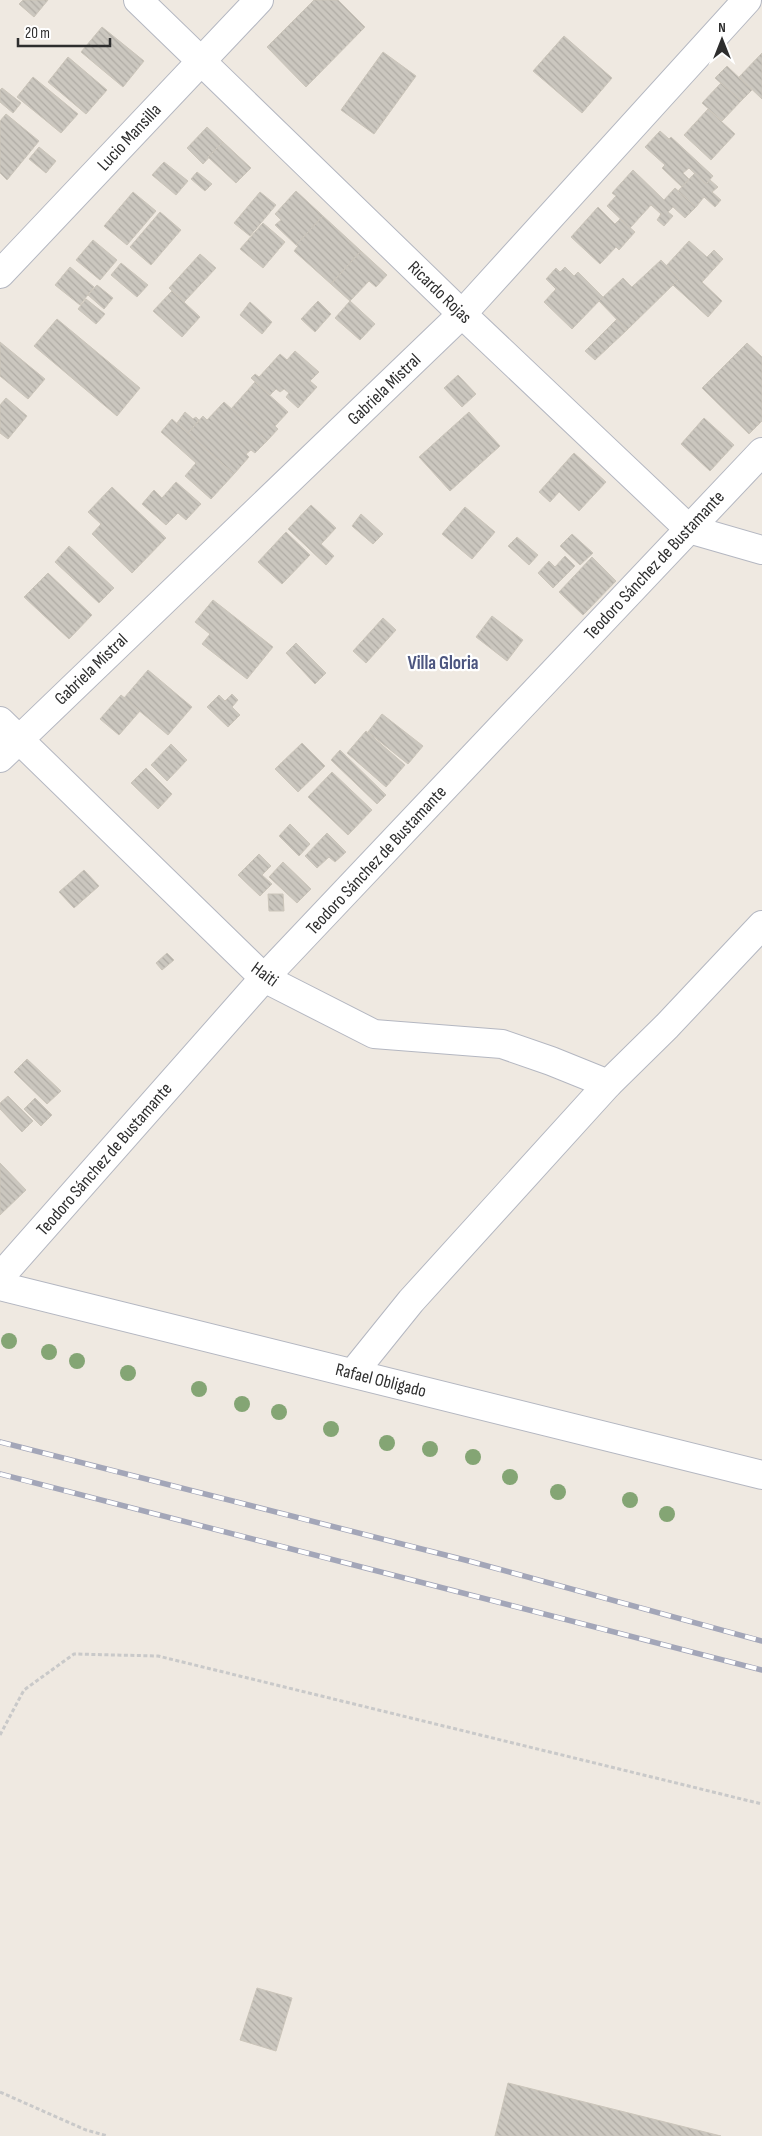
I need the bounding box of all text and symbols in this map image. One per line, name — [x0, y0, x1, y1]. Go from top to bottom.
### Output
scale bar — [18, 15, 110, 47]
north arrow — [697, 15, 747, 65]
text: N — [718, 19, 726, 36]
text: 20 m — [25, 24, 50, 43]
street label: Lucio Mansilla — [93, 99, 166, 175]
street label: Ricardo Rojas — [403, 257, 476, 328]
street label: Gabriela Mistral — [343, 349, 425, 429]
street label: Teodoro Sánchez de Bustamante — [580, 487, 729, 644]
street label: Gabriela Mistral — [50, 629, 132, 709]
district label: Villa Gloria — [407, 652, 479, 675]
street label: Teodoro Sánchez de Bustamante — [302, 782, 451, 939]
street label: Haiti — [247, 958, 282, 991]
street label: Teodoro Sánchez de Bustamante — [32, 1079, 176, 1240]
street label: Rafael Obligado — [333, 1359, 428, 1402]

